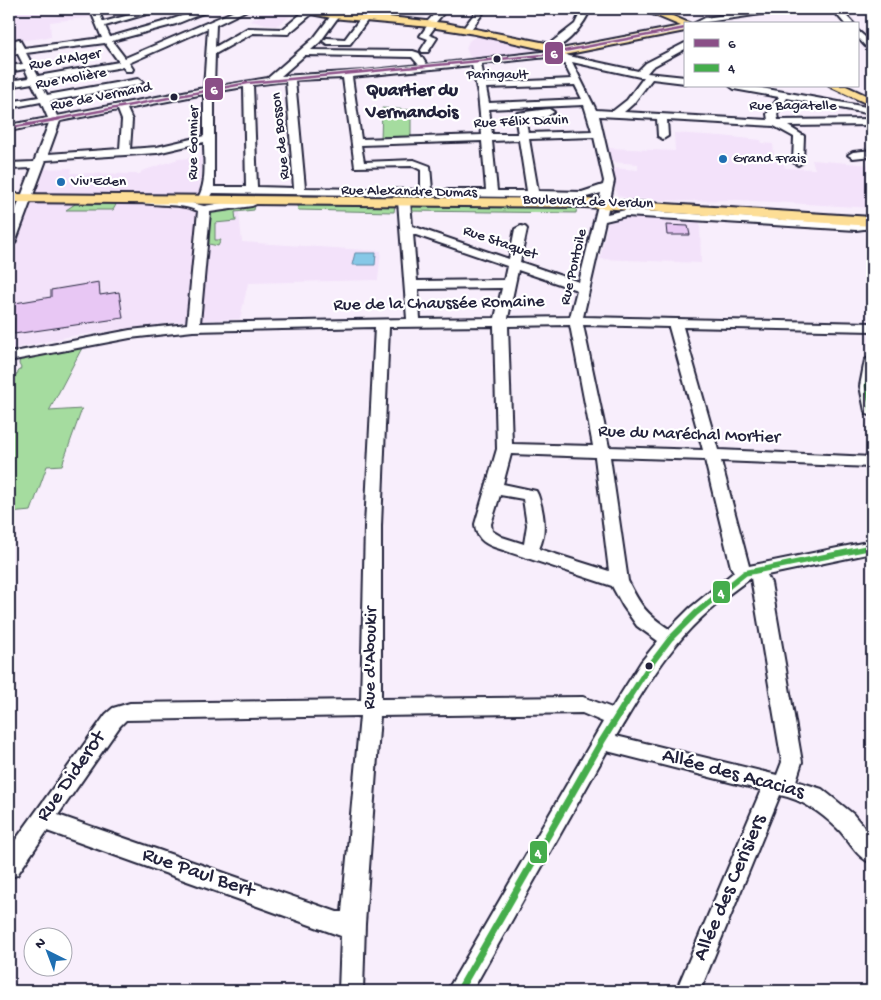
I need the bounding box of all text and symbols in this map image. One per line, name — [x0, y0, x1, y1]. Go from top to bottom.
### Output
legend — [684, 22, 858, 88]
text: 6 — [728, 36, 736, 54]
line badge: 6 — [544, 41, 564, 65]
street label: Rue d'Alger — [28, 45, 104, 75]
text: 6 — [550, 47, 558, 64]
marker: Paringault — [492, 54, 502, 64]
text: 4 — [728, 60, 735, 78]
street label: Rue Molière — [34, 64, 108, 94]
place label: Paringault — [465, 67, 529, 84]
line badge: 6 — [204, 77, 224, 101]
street label: Rue de Vermand — [49, 78, 154, 116]
district label: Quartier du Vermandois — [365, 80, 459, 125]
text: 6 — [210, 83, 218, 100]
street label: Rue de Bosson — [267, 91, 295, 181]
unlabelled marker — [169, 92, 179, 102]
street label: Rue Bagatelle — [749, 97, 837, 115]
street label: Rue Gonnier — [184, 104, 204, 180]
street label: Rue Félix Davin — [473, 111, 569, 133]
place label: Grand Frais — [733, 150, 806, 168]
marker: Grand Frais — [717, 153, 729, 165]
place label: Viv'Eden — [70, 173, 126, 191]
marker: Viv'Eden — [55, 176, 67, 188]
street label: Rue Alexandre Dumas — [341, 182, 478, 202]
street label: Boulevard de Verdun — [521, 191, 654, 213]
street label: Rue Staquet — [460, 222, 541, 265]
street label: Rue Pontoile — [557, 227, 592, 307]
street label: Rue de la Chaussée Romaine — [333, 292, 545, 316]
street label: Rue du Maréchal Mortier — [598, 421, 782, 449]
line badge: 4 — [712, 580, 731, 604]
text: 4 — [717, 586, 725, 603]
street label: Rue d'Aboukir — [360, 605, 382, 710]
unlabelled marker — [644, 661, 654, 671]
street label: Rue Diderot — [32, 725, 114, 827]
street label: Allée des Acacias — [659, 744, 808, 806]
street label: Allée des Cerisiers — [689, 810, 774, 965]
line badge: 4 — [529, 840, 548, 864]
street label: Rue Paul Bert — [139, 843, 260, 906]
text: 4 — [534, 846, 542, 863]
north arrow — [22, 928, 72, 978]
text: N — [32, 935, 50, 954]

